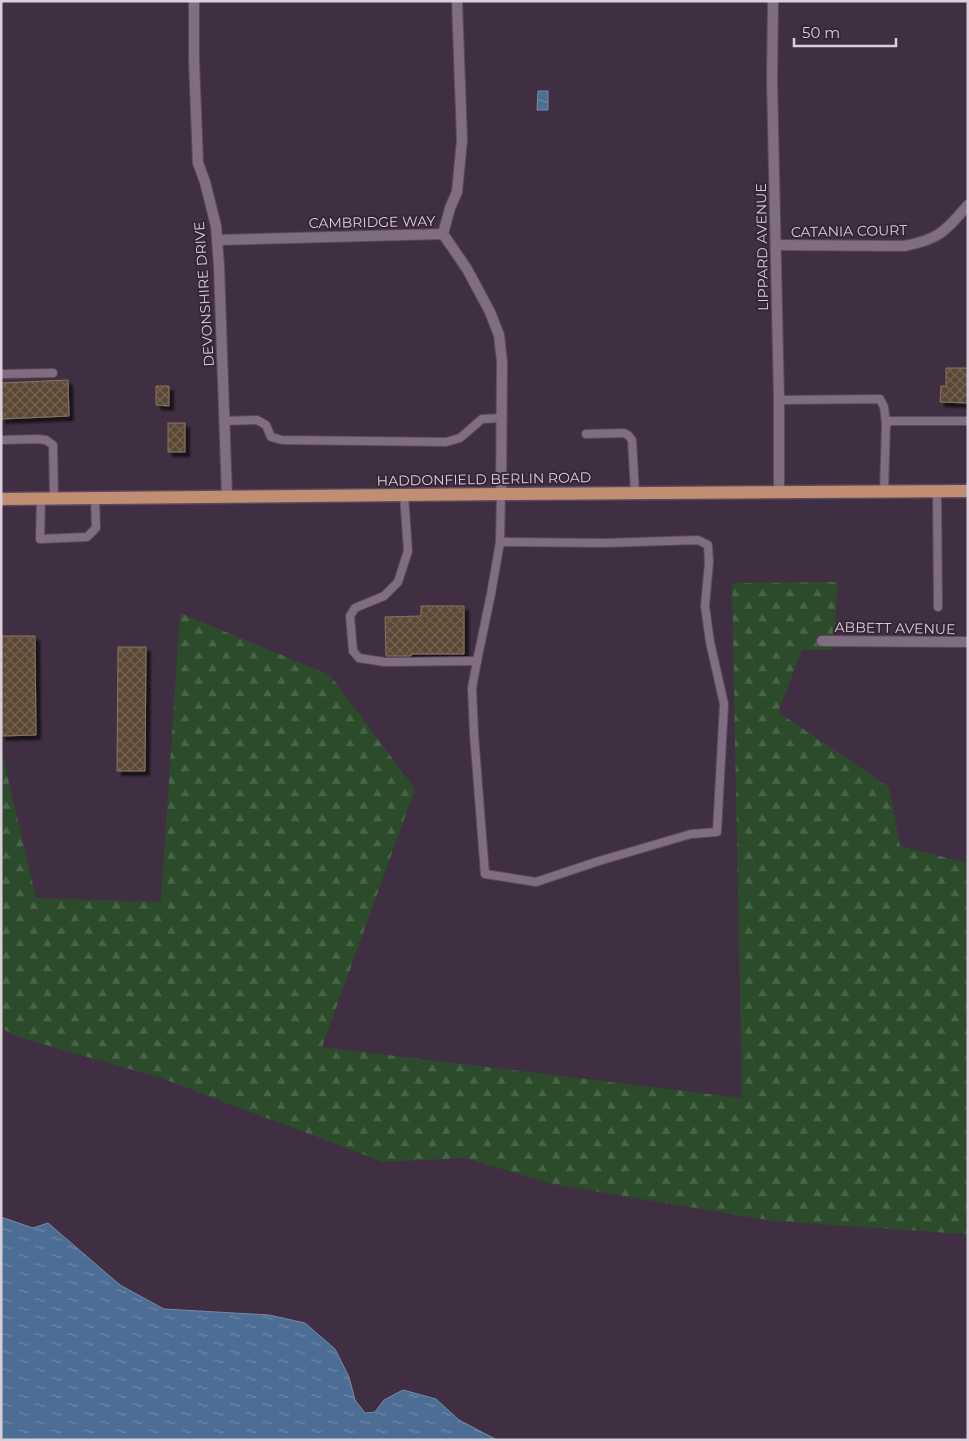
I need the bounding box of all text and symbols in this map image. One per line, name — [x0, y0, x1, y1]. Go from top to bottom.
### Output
scale bar — [794, 15, 896, 47]
text: 50 m — [802, 23, 840, 42]
street label: LIPPARD AVENUE — [752, 183, 772, 311]
street label: CAMBRIDGE WAY — [308, 212, 436, 232]
street label: DEVONSHIRE DRIVE — [190, 221, 218, 367]
street label: CATANIA COURT — [791, 221, 907, 241]
street label: HADDONFIELD BERLIN ROAD — [377, 468, 591, 490]
street label: ABBETT AVENUE — [835, 618, 955, 638]

